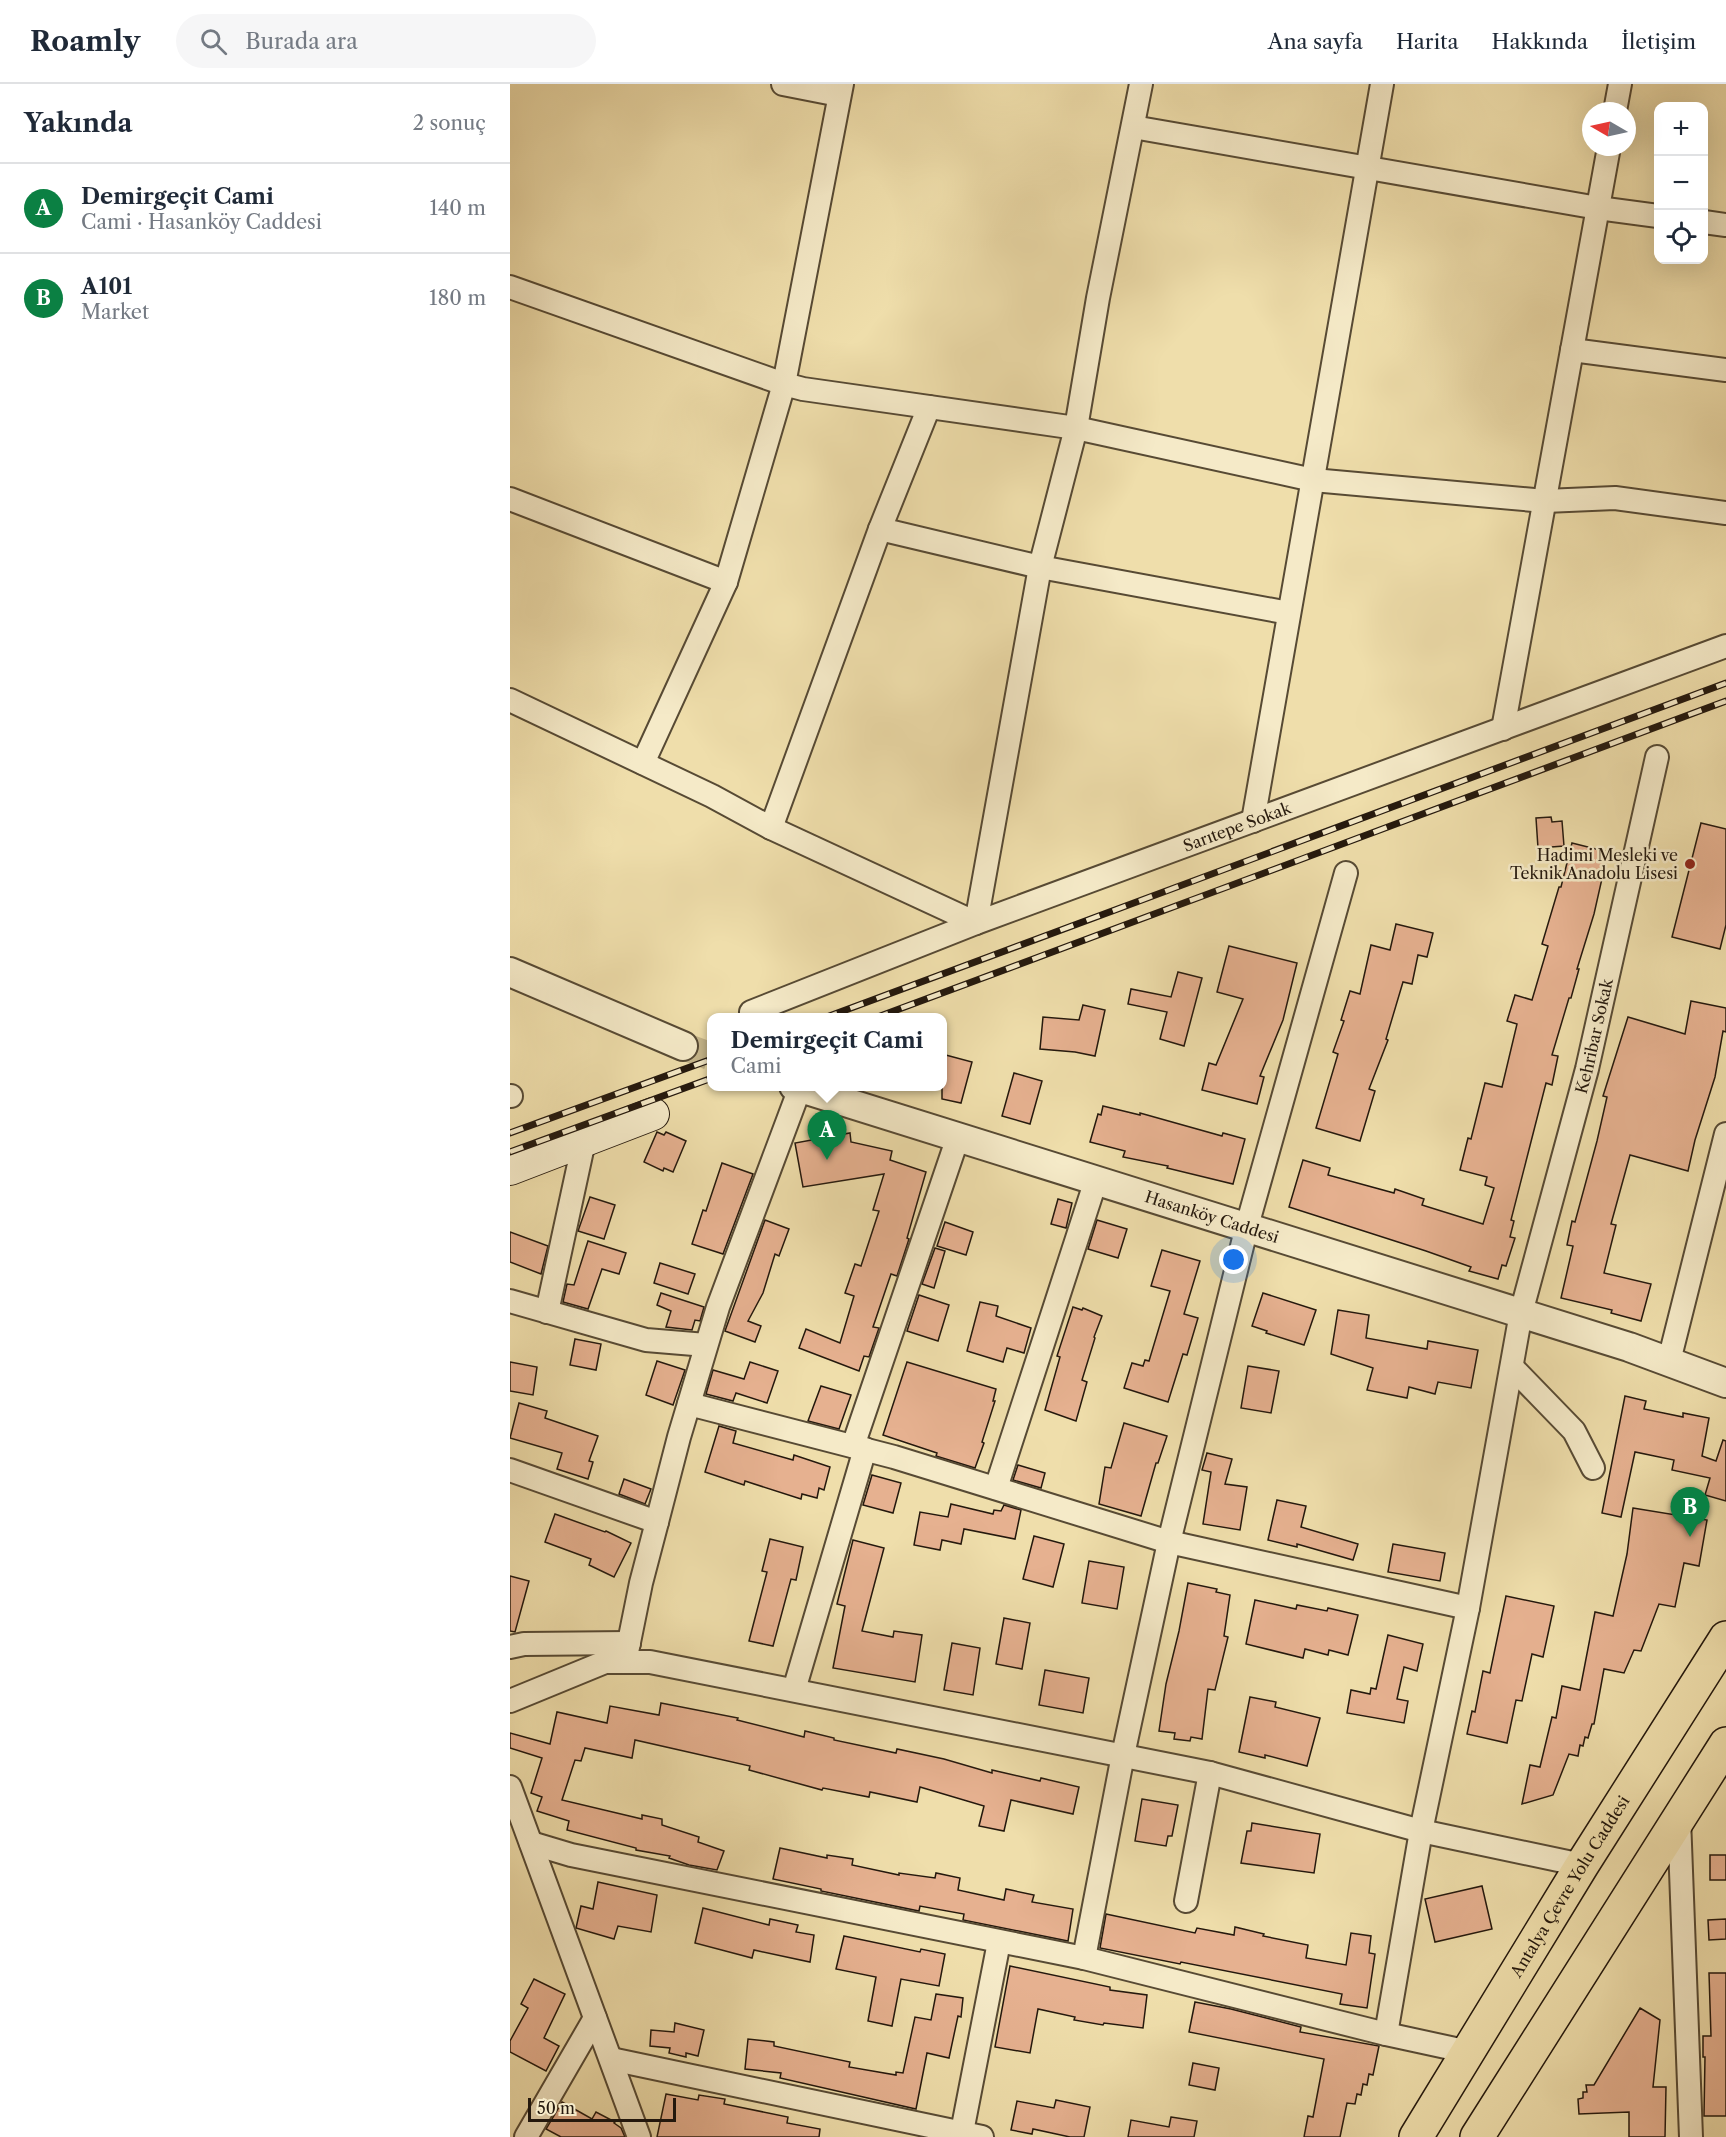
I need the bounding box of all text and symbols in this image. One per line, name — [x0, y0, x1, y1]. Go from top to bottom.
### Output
search box — [176, 14, 596, 68]
text: Roamly — [30, 24, 140, 58]
icon: search — [197, 25, 230, 58]
text: Burada ara — [245, 28, 358, 55]
text: Ana sayfa — [1268, 29, 1363, 54]
text: Harita — [1396, 29, 1459, 54]
text: Hakkında — [1492, 29, 1588, 54]
text: İletişim — [1621, 29, 1696, 54]
north arrow — [1582, 102, 1636, 156]
map controls — [1654, 102, 1708, 264]
button: + — [1654, 102, 1708, 156]
text: Yakında — [24, 107, 133, 139]
text: 2 sonuç — [413, 111, 486, 135]
button: − — [1654, 156, 1708, 210]
text: Demirgeçit Cami — [81, 183, 274, 210]
text: A — [36, 196, 51, 220]
text: 140 m — [429, 196, 486, 220]
text: Cami · Hasanköy Caddesi — [81, 210, 322, 234]
button: locate — [1654, 210, 1708, 264]
text: A101 — [81, 273, 132, 300]
text: B — [36, 286, 51, 310]
text: 180 m — [429, 286, 486, 310]
text: Market — [81, 300, 149, 324]
street label: Sarıtepe Sokak — [1180, 797, 1294, 856]
place label: Hadimi Mesleki ve Teknik Anadolu Lisesi — [1510, 845, 1678, 883]
marker: Hadimi Mesleki ve Teknik Anadolu Lisesi — [1683, 857, 1697, 871]
street label: Kehribar Sokak — [1571, 976, 1617, 1096]
popup — [707, 1013, 947, 1091]
text: Demirgeçit Cami — [731, 1027, 923, 1054]
text: Cami — [731, 1054, 781, 1078]
pin: A — [808, 1110, 846, 1160]
street label: Hasanköy Caddesi — [1143, 1186, 1282, 1247]
your location — [1219, 1245, 1248, 1274]
pin: B — [1670, 1488, 1710, 1537]
street label: Antalya Çevre Yolu Caddesi — [1505, 1792, 1634, 1982]
scale bar — [528, 2095, 676, 2122]
text: 50 m — [537, 2098, 575, 2118]

